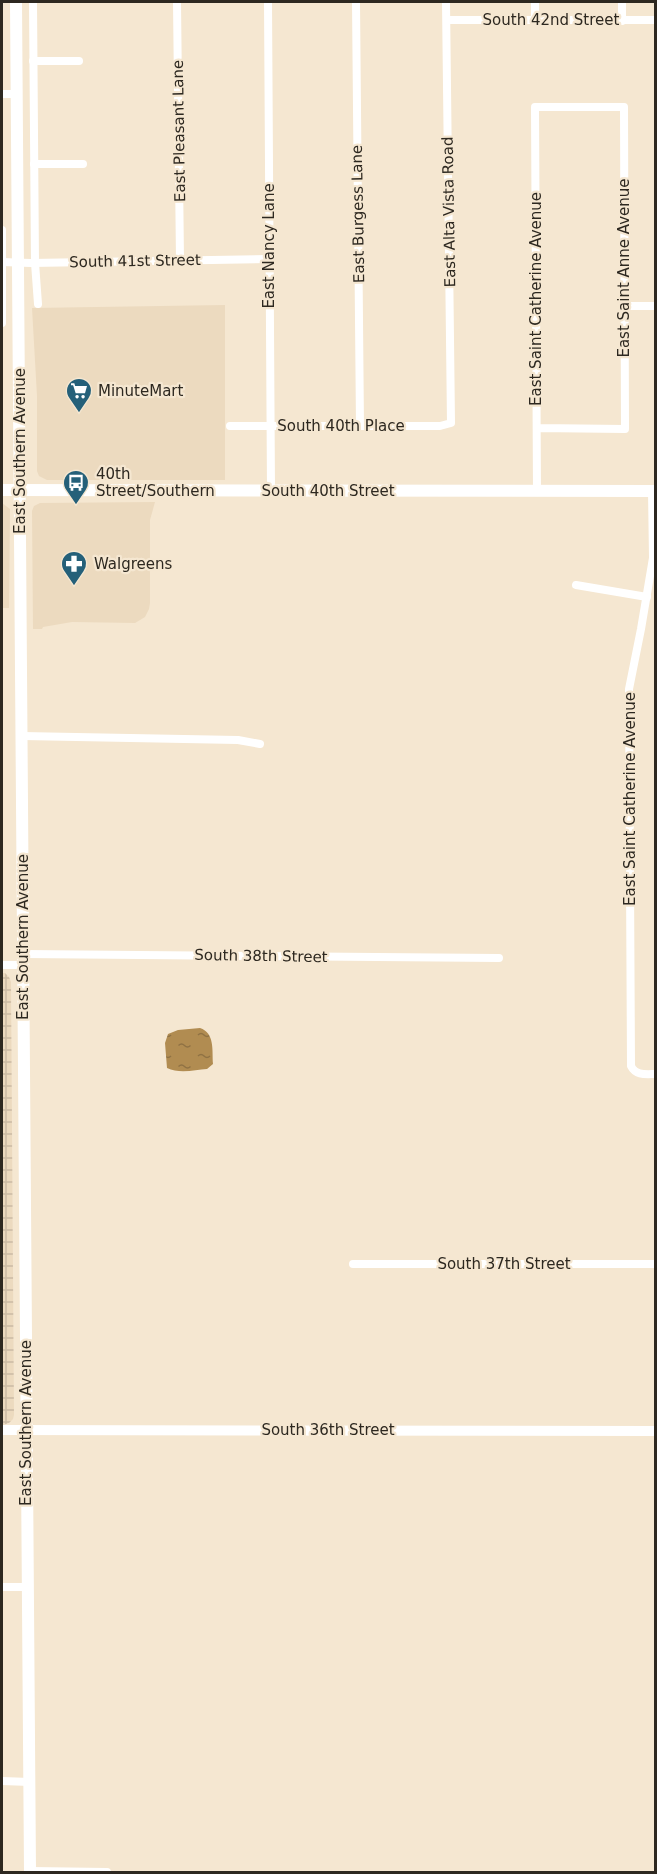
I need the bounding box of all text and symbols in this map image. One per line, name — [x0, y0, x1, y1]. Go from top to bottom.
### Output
street label: South 42nd Street — [483, 11, 620, 29]
street label: East Pleasant Lane — [169, 60, 189, 202]
street label: East Alta Vista Road — [439, 136, 459, 288]
street label: East Burgess Lane — [348, 145, 368, 283]
street label: East Saint Anne Avenue — [615, 178, 633, 358]
street label: East Nancy Lane — [260, 183, 278, 309]
street label: East Saint Catherine Avenue — [527, 192, 545, 406]
street label: South 41st Street — [69, 251, 201, 271]
street label: East Southern Avenue — [11, 368, 29, 534]
supermarket icon: MinuteMart — [64, 376, 94, 414]
place label: MinuteMart — [98, 382, 184, 400]
street label: South 40th Place — [277, 417, 405, 435]
place label: 40th Street/Southern — [96, 465, 215, 500]
bus stop icon: 40th Street/Southern — [61, 468, 91, 506]
street label: South 40th Street — [261, 482, 395, 500]
pharmacy icon: Walgreens — [59, 549, 89, 587]
place label: Walgreens — [94, 555, 173, 573]
street label: East Saint Catherine Avenue — [621, 692, 639, 906]
street label: East Southern Avenue — [14, 854, 32, 1020]
street label: South 38th Street — [194, 946, 328, 966]
street label: South 37th Street — [437, 1255, 571, 1273]
street label: East Southern Avenue — [17, 1340, 35, 1506]
street label: South 36th Street — [261, 1421, 395, 1439]

